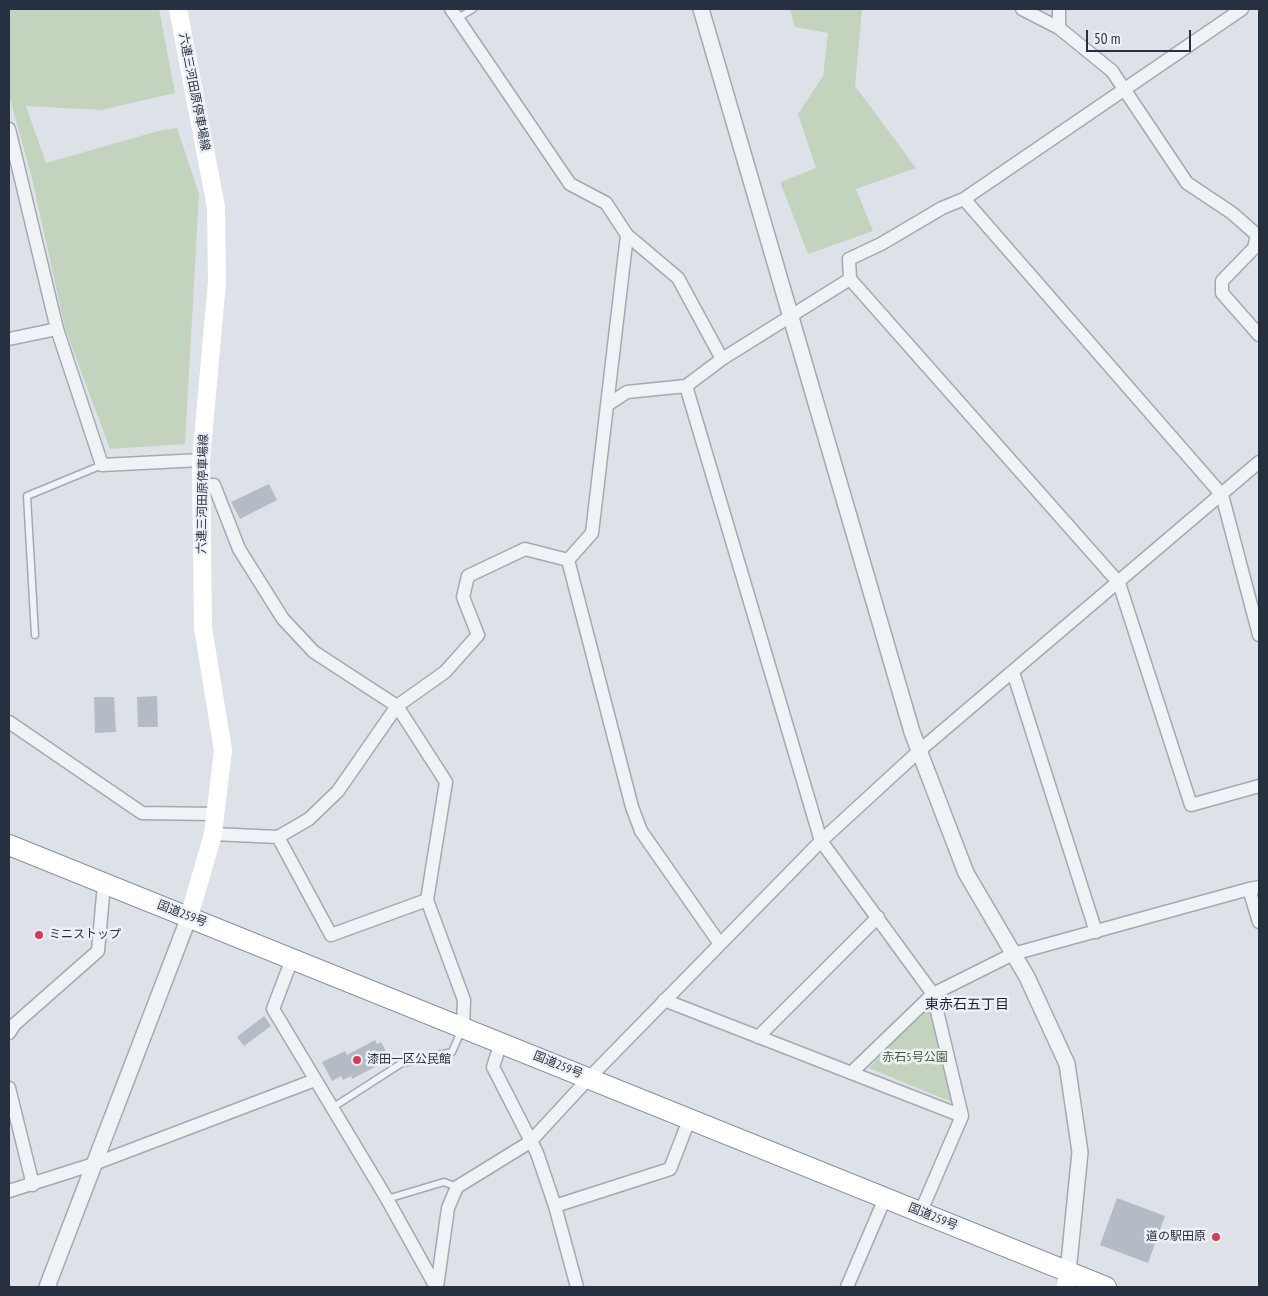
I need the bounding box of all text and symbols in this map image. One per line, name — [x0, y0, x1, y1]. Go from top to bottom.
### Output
scale bar — [1088, 20, 1193, 52]
text: 50 m — [1094, 29, 1120, 48]
street label: 六連三河田原停車場線 — [175, 32, 213, 152]
street label: 六連三河田原停車場線 — [195, 434, 211, 554]
street label: 国道259号 — [155, 898, 209, 930]
place label: ミニストップ — [49, 928, 121, 942]
marker: ミニストップ — [33, 929, 45, 941]
district label: 東赤石五丁目 — [925, 997, 1009, 1013]
street label: 国道259号 — [531, 1049, 585, 1081]
park label: 赤石5号公園 — [882, 1051, 948, 1065]
place label: 漆田一区公民館 — [367, 1053, 451, 1067]
marker: 漆田一区公民館 — [351, 1054, 363, 1066]
street label: 国道259号 — [906, 1201, 960, 1233]
place label: 道の駅田原 — [1146, 1230, 1206, 1244]
marker: 道の駅田原 — [1210, 1231, 1222, 1243]

